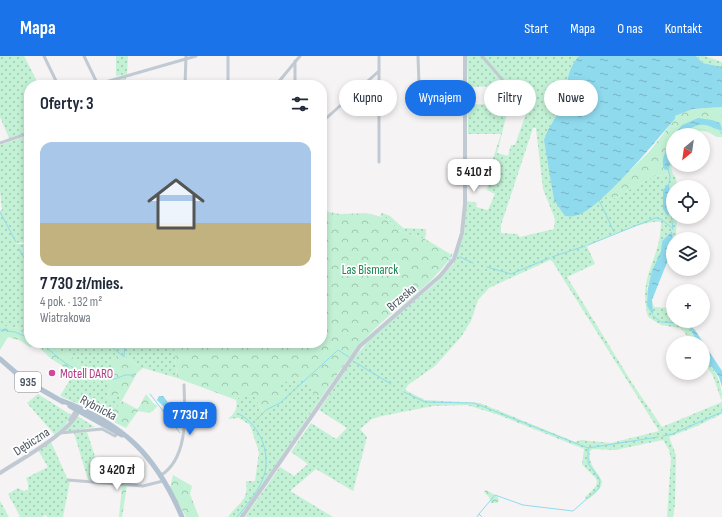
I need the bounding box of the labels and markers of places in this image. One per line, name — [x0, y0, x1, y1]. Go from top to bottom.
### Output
pin: 5 410 zł — [433, 159, 515, 193]
place label: Motell DARO — [60, 366, 113, 382]
marker: Motell DARO — [47, 368, 57, 378]
pin: 7 730 zł — [149, 402, 231, 436]
pin: 3 420 zł — [76, 457, 158, 491]

